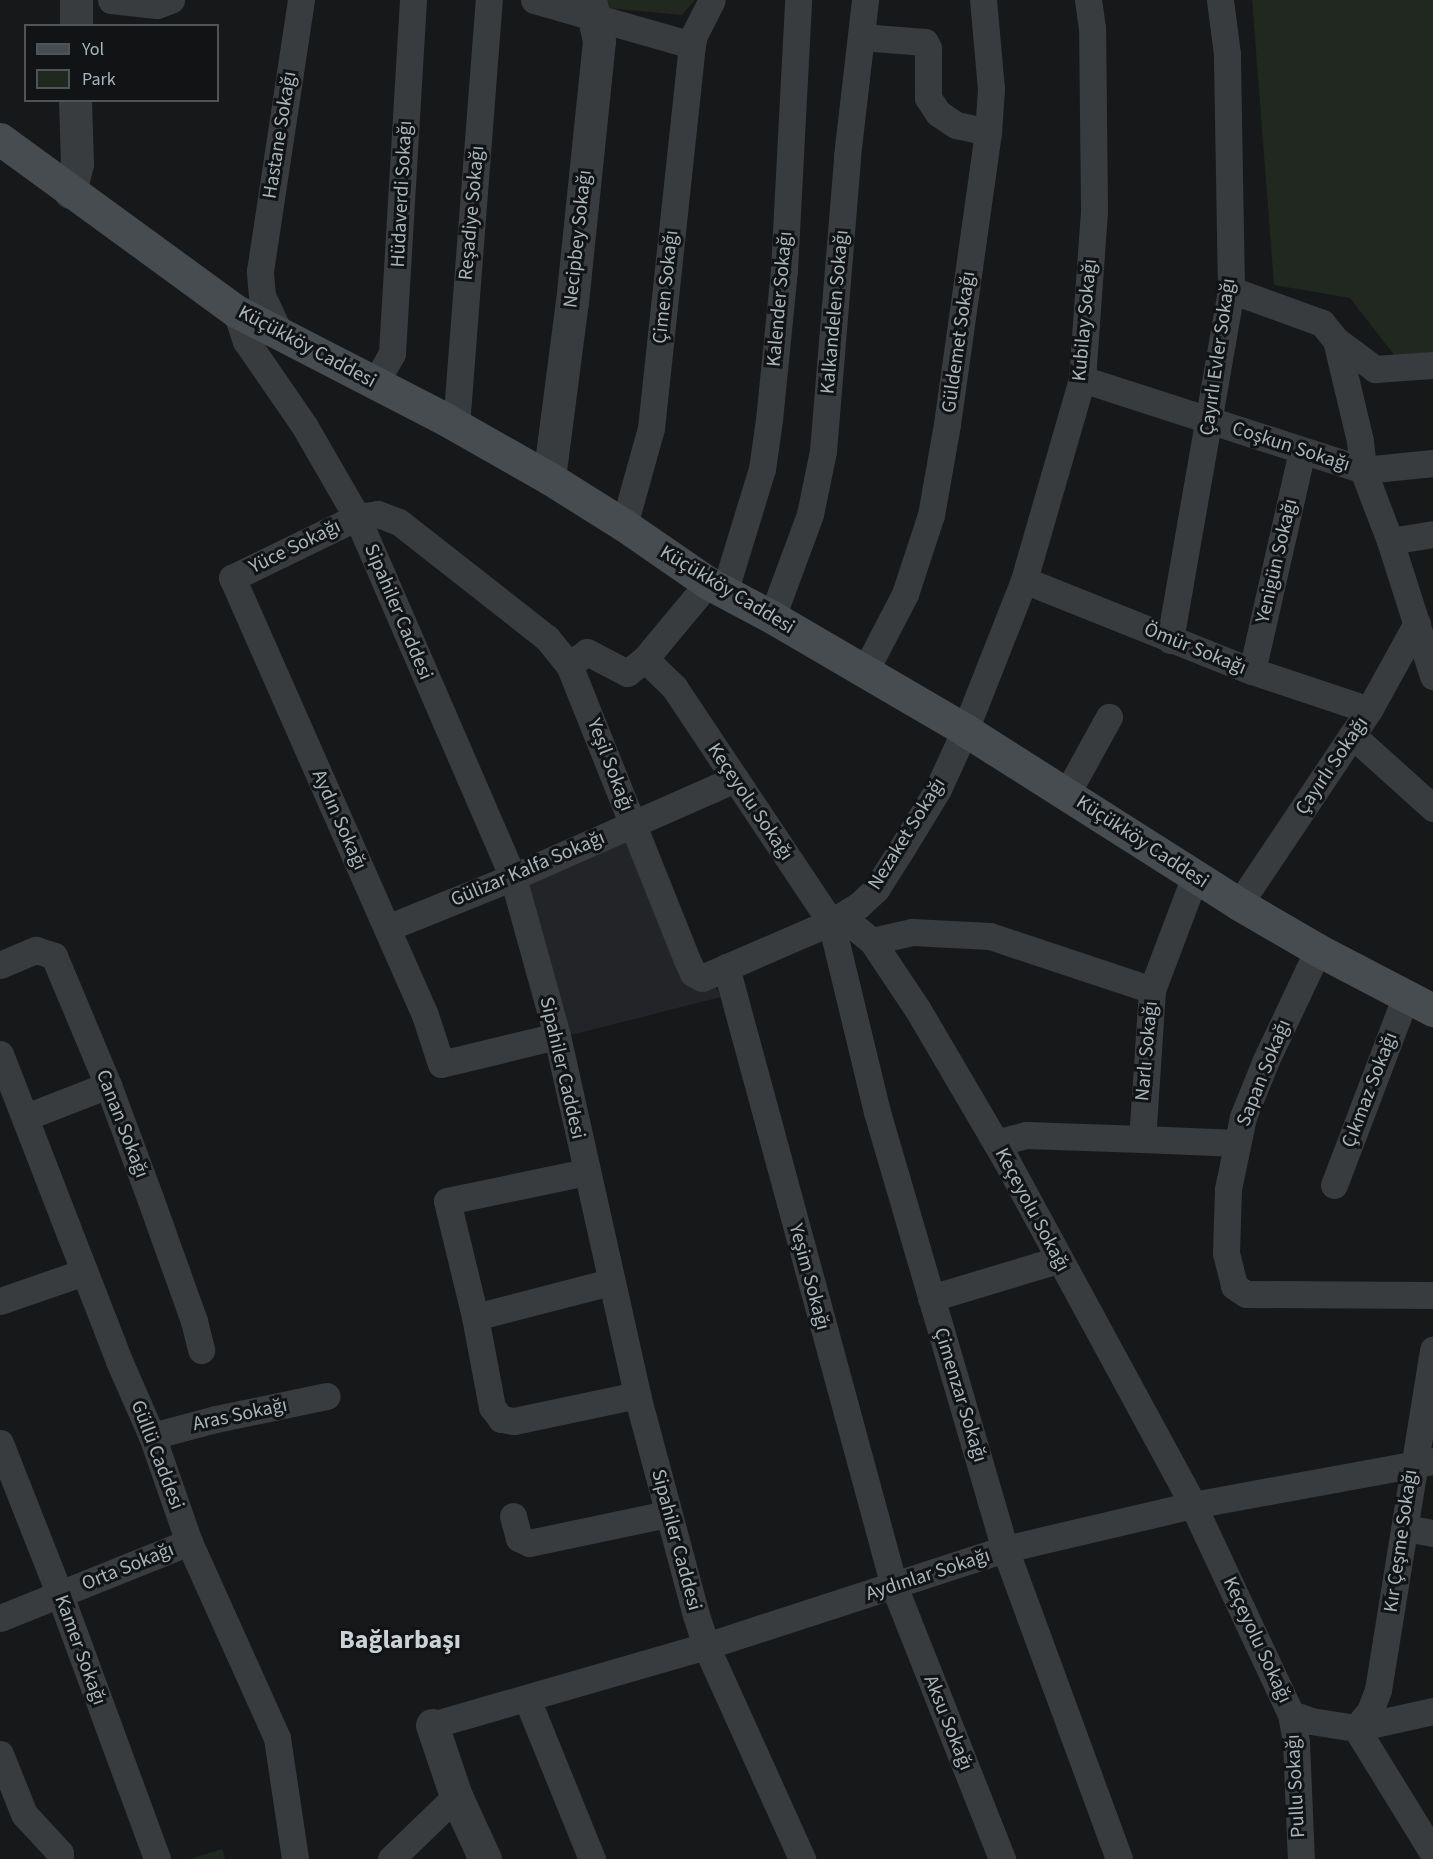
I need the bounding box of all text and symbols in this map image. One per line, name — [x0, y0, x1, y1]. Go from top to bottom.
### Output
legend — [24, 24, 219, 102]
text: Yol — [82, 37, 104, 62]
text: Park — [82, 67, 116, 92]
street label: Hastane Sokağı — [258, 70, 302, 200]
street label: Hüdaverdi Sokağı — [386, 120, 418, 268]
street label: Reşadiye Sokağı — [454, 145, 490, 281]
street label: Necipbey Sokağı — [559, 169, 597, 309]
street label: Çimen Sokağı — [648, 229, 684, 345]
street label: Kalkandelen Sokağı — [816, 229, 854, 395]
street label: Kalender Sokağı — [762, 230, 798, 368]
street label: Kubilay Sokağı — [1068, 258, 1102, 382]
street label: Güldemet Sokağı — [937, 270, 981, 414]
street label: Çayırlı Evler Sokağı — [1195, 277, 1241, 437]
street label: Küçükköy Caddesi — [234, 301, 380, 393]
street label: Coşkun Sokağı — [1229, 417, 1353, 477]
street label: Yenigün Sokağı — [1251, 497, 1303, 625]
street label: Yüce Sokağı — [245, 515, 345, 579]
street label: Sipahiler Caddesi — [359, 540, 437, 684]
street label: Küçükköy Caddesi — [655, 540, 799, 640]
street label: Ömür Sokağı — [1140, 618, 1250, 680]
street label: Çayırlı Sokağı — [1290, 712, 1374, 820]
street label: Yeşil Sokağı — [581, 715, 639, 815]
street label: Keçeyolu Sokağı — [702, 739, 798, 865]
street label: Aydın Sokağı — [306, 766, 372, 874]
street label: Nezaket Sokağı — [863, 774, 951, 894]
street label: Küçükköy Caddesi — [1071, 790, 1213, 894]
street label: Gülizar Kalfa Sokağı — [447, 826, 609, 912]
street label: Sipahiler Caddesi — [534, 995, 590, 1141]
street label: Narlı Sokağı — [1131, 1000, 1163, 1102]
street label: Sapan Sokağı — [1232, 1016, 1296, 1130]
street label: Çıkmaz Sokağı — [1337, 1029, 1403, 1151]
street label: Canan Sokağı — [90, 1067, 154, 1181]
street label: Keçeyolu Sokağı — [989, 1144, 1075, 1276]
street label: Yeşim Sokağı — [783, 1221, 835, 1333]
street label: Çimenzar Sokağı — [928, 1325, 992, 1465]
street label: Aras Sokağı — [191, 1393, 289, 1437]
street label: Güllü Caddesi — [125, 1397, 189, 1513]
street label: Sipahiler Caddesi — [646, 1467, 706, 1613]
street label: Kır Çeşme Sokağı — [1379, 1468, 1423, 1614]
street label: Orta Sokağı — [79, 1538, 177, 1596]
street label: Aydınlar Sokağı — [863, 1544, 993, 1606]
street label: Keçeyolu Sokağı — [1217, 1573, 1297, 1707]
street label: Kamer Sokağı — [49, 1592, 111, 1708]
district label: Bağlarbaşı — [339, 1624, 461, 1656]
street label: Aksu Sokağı — [918, 1672, 978, 1774]
street label: Pullu Sokağı — [1281, 1734, 1311, 1838]

